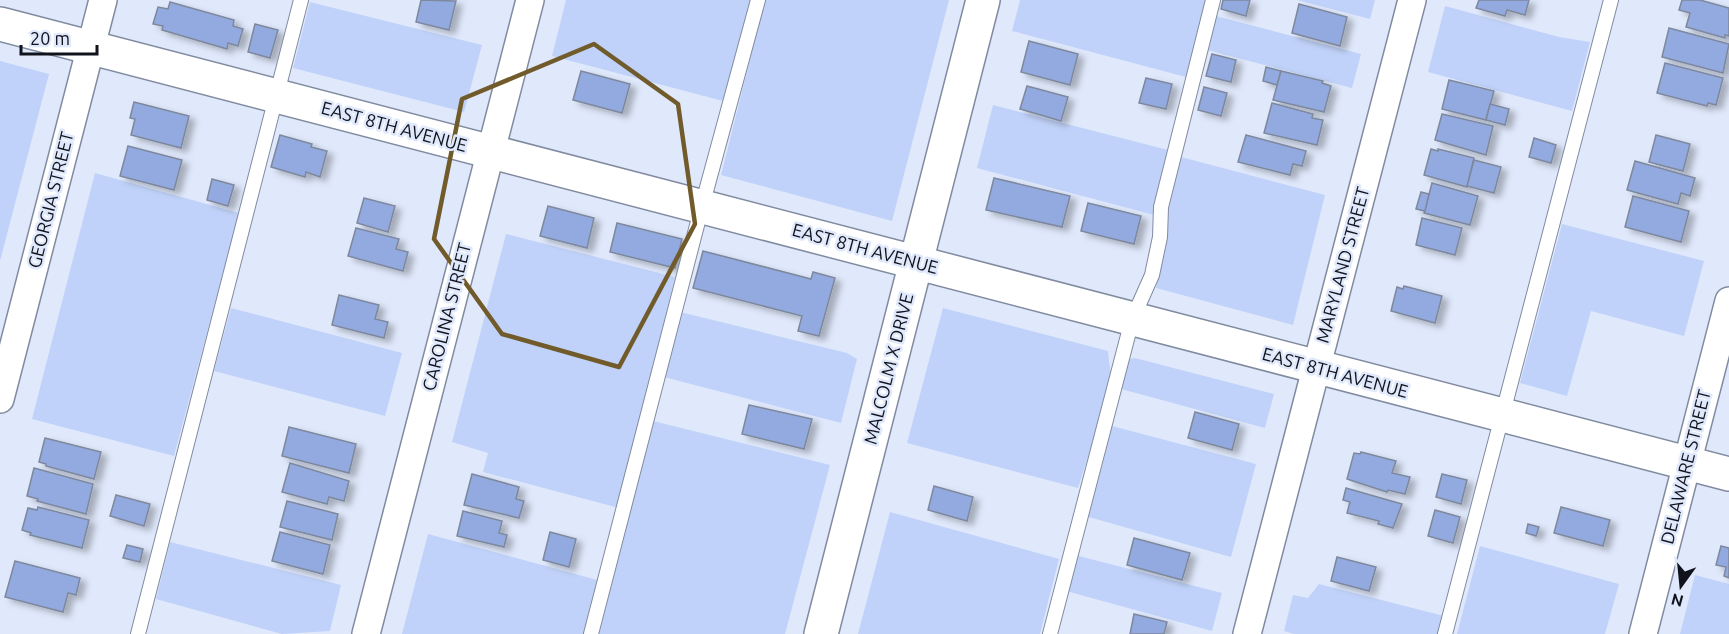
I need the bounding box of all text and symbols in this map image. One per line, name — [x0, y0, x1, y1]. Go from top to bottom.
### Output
scale bar — [21, 18, 98, 56]
text: 20 m — [30, 28, 70, 48]
street label: EAST 8TH AVENUE — [319, 97, 469, 155]
street label: GEORGIA STREET — [23, 129, 77, 270]
street label: MARYLAND STREET — [1312, 185, 1372, 345]
street label: EAST 8TH AVENUE — [790, 219, 940, 277]
street label: CAROLINA STREET — [418, 241, 474, 393]
street label: MALCOLM X DRIVE — [860, 291, 916, 446]
street label: EAST 8TH AVENUE — [1260, 343, 1410, 401]
street label: DELAWARE STREET — [1656, 387, 1714, 546]
north arrow — [1651, 556, 1711, 616]
text: N — [1669, 590, 1685, 611]

